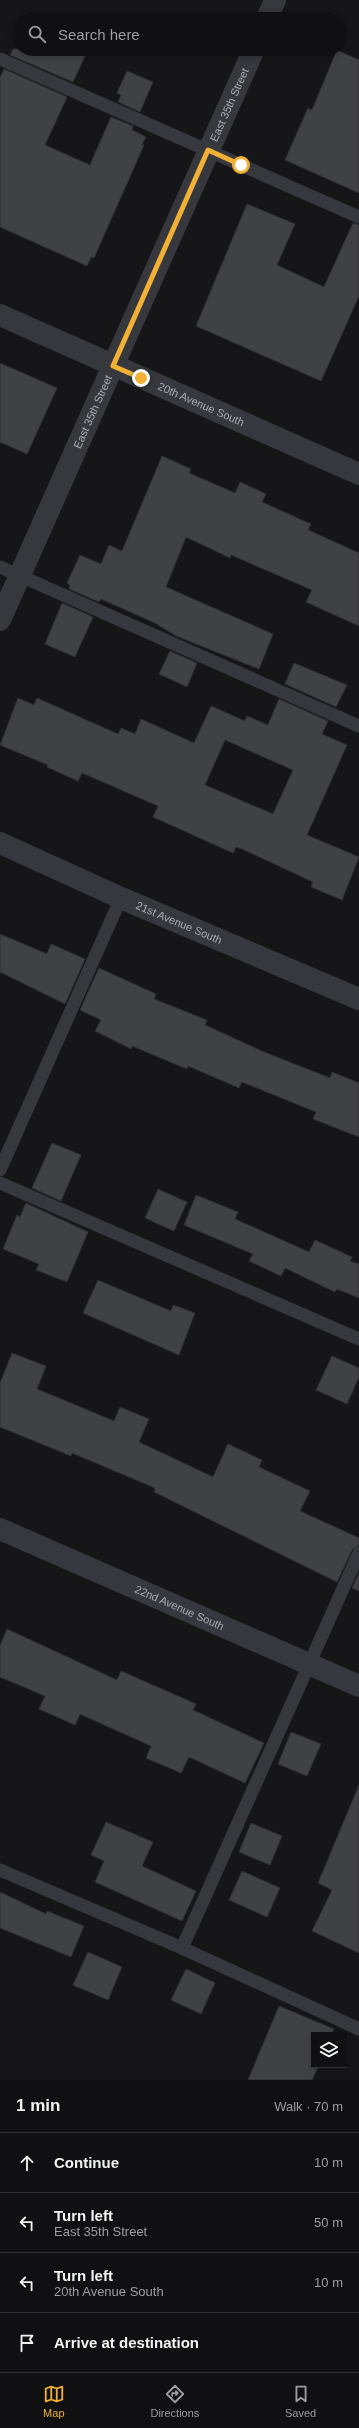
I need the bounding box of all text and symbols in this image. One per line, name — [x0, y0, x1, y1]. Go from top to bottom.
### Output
search box — [12, 12, 347, 56]
icon: search — [26, 23, 48, 45]
text: Search here — [58, 26, 140, 43]
street label: East 35th Street — [208, 66, 251, 143]
route start — [232, 156, 250, 174]
route end — [132, 369, 150, 387]
street label: East 35th Street — [71, 373, 114, 450]
street label: 20th Avenue South — [156, 380, 246, 428]
street label: 21st Avenue South — [134, 899, 224, 946]
street label: 22nd Avenue South — [133, 1583, 226, 1632]
map controls — [311, 2032, 347, 2068]
button: layers — [311, 2032, 347, 2068]
text: 1 min — [16, 2096, 60, 2115]
text: Walk · 70 m — [274, 2099, 343, 2114]
icon: ahead — [16, 2152, 38, 2174]
text: Continue — [54, 2154, 119, 2171]
text: 10 m — [314, 2155, 343, 2170]
text: Turn left — [54, 2207, 113, 2224]
icon: left — [16, 2212, 38, 2234]
text: 50 m — [314, 2215, 343, 2230]
text: East 35th Street — [54, 2224, 147, 2239]
text: Turn left — [54, 2267, 113, 2284]
icon: left — [16, 2272, 38, 2294]
text: 10 m — [314, 2275, 343, 2290]
text: 20th Avenue South — [54, 2284, 164, 2299]
icon: arrive — [16, 2332, 38, 2354]
text: Arrive at destination — [54, 2334, 199, 2351]
tab: Map — [43, 2383, 65, 2419]
tab: Directions — [150, 2383, 199, 2419]
tab: Saved — [285, 2383, 316, 2419]

